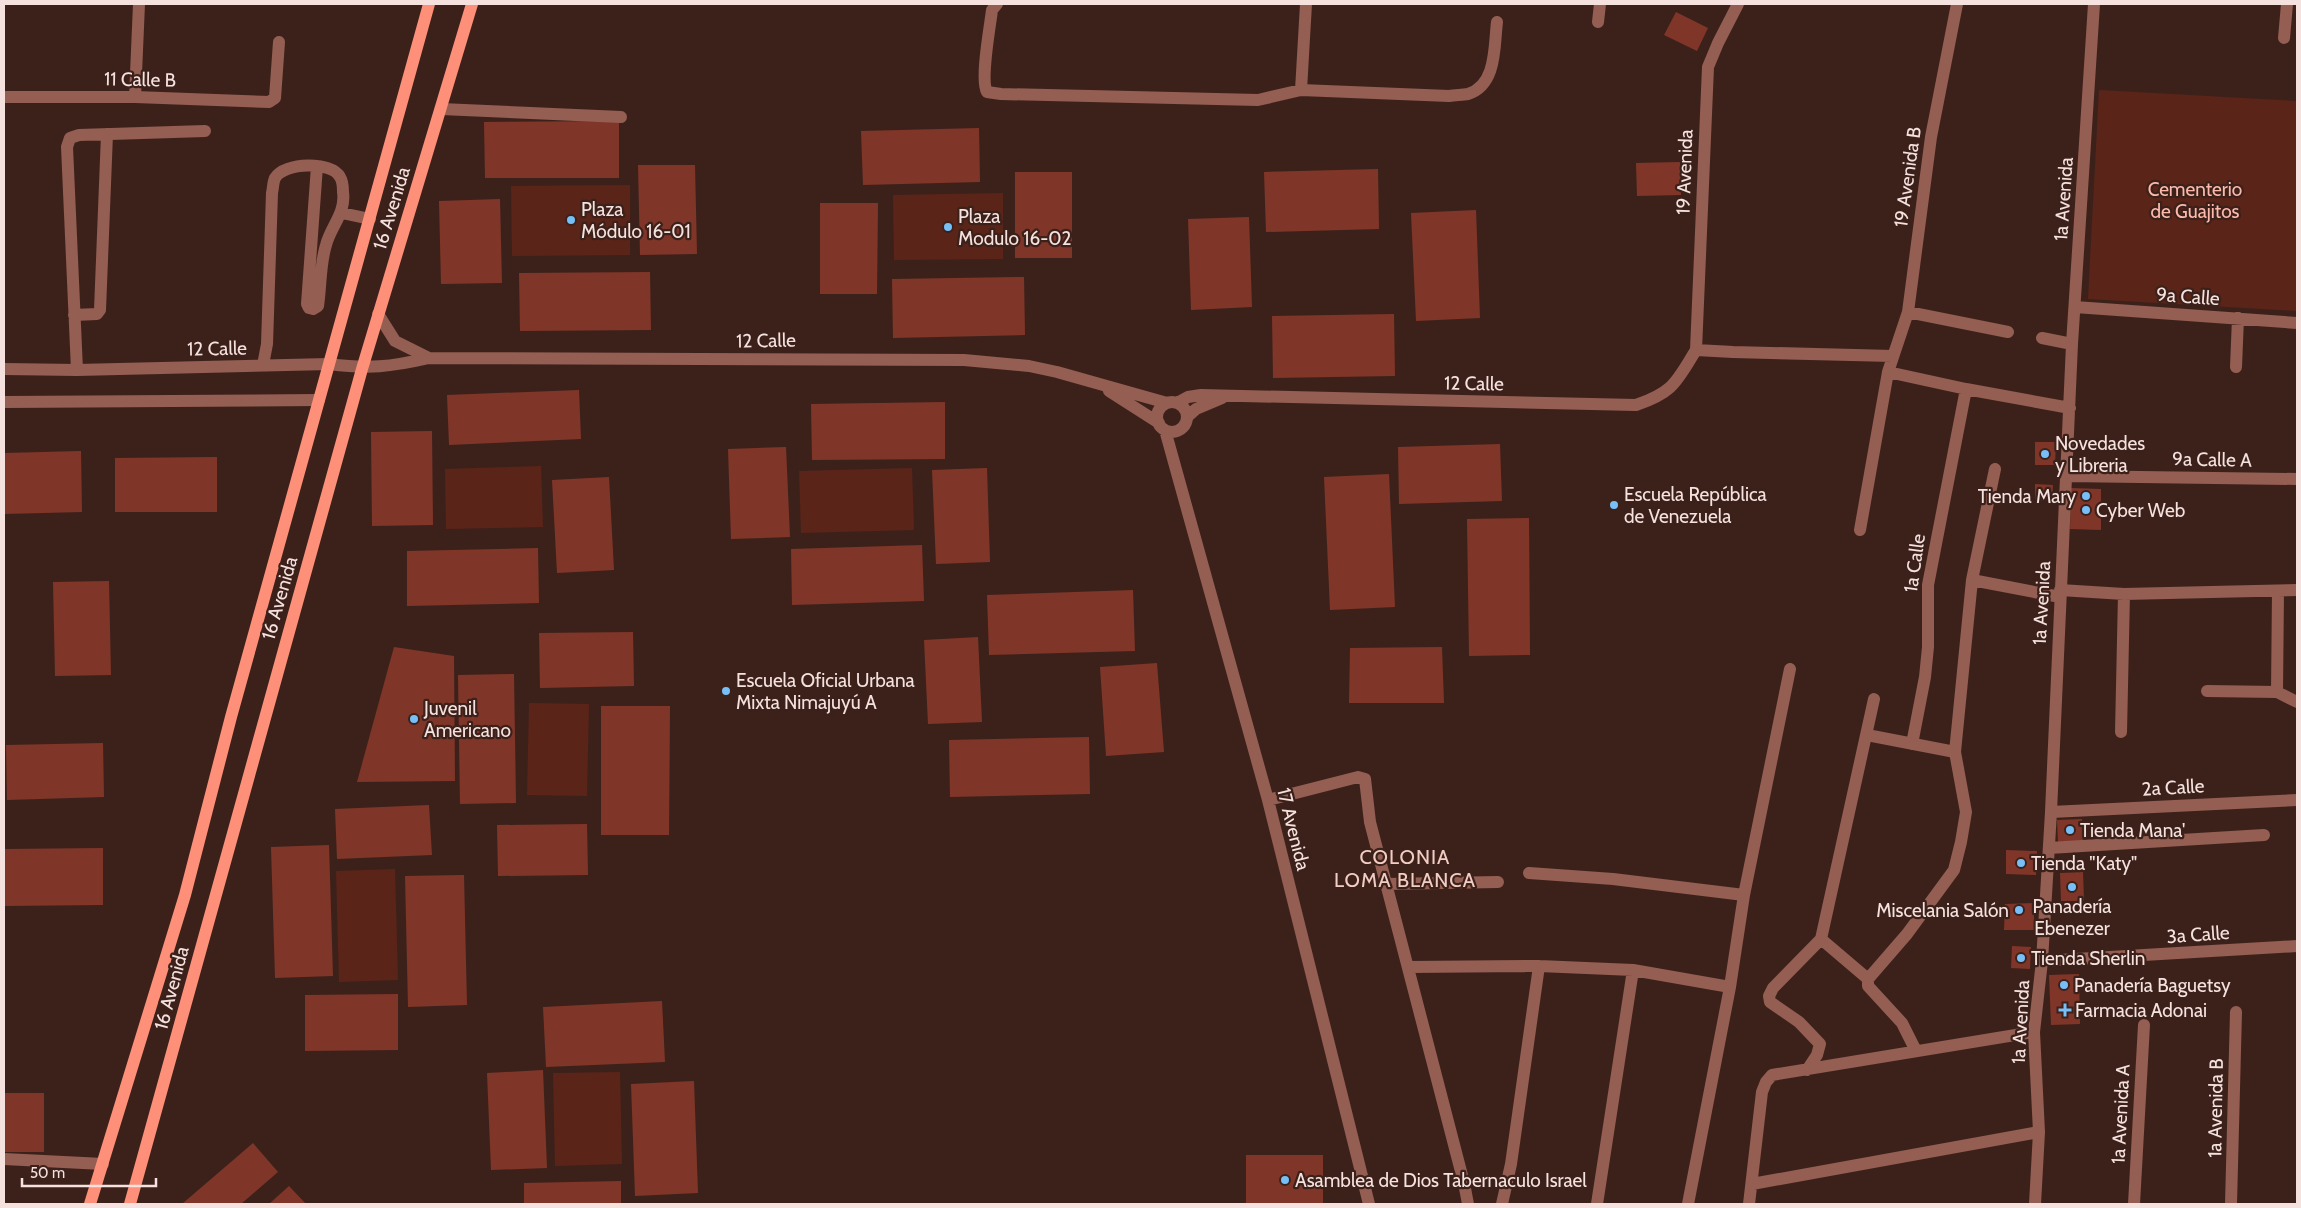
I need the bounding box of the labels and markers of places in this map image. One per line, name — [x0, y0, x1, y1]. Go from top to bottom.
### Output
place label: Plaza Módulo 16-01 — [581, 198, 691, 243]
place label: Plaza Modulo 16-02 — [958, 205, 1072, 250]
marker: Plaza Módulo 16-01 — [565, 214, 577, 226]
marker: Plaza Modulo 16-02 — [942, 221, 954, 233]
place label: Novedades y Libreria — [2055, 432, 2145, 477]
marker: Novedades y Libreria — [2039, 448, 2051, 460]
place label: Escuela República de Venezuela — [1624, 483, 1767, 528]
place label: Tienda Mary — [1978, 485, 2076, 508]
marker: Tienda Mary — [2080, 490, 2092, 502]
marker: Escuela República de Venezuela — [1608, 499, 1620, 511]
place label: Cyber Web — [2096, 499, 2185, 522]
marker: Cyber Web — [2080, 504, 2092, 516]
place label: Escuela Oficial Urbana Mixta Nimajuyú A — [736, 669, 915, 714]
marker: Escuela Oficial Urbana Mixta Nimajuyú A — [720, 685, 732, 697]
place label: Juvenil Americano — [423, 697, 511, 742]
marker: Juvenil Americano — [408, 713, 420, 725]
place label: Tienda Mana' — [2080, 819, 2185, 842]
marker: Tienda Mana' — [2064, 824, 2076, 836]
place label: Tienda "Katy" — [2031, 852, 2137, 875]
marker: Tienda "Katy" — [2015, 857, 2027, 869]
marker: Panadería Ebenezer — [2066, 881, 2078, 893]
place label: Panadería Ebenezer — [2033, 895, 2111, 940]
place label: Miscelania Salón — [1876, 899, 2009, 922]
marker: Miscelania Salón — [2013, 904, 2025, 916]
place label: Tienda Sherlin — [2031, 947, 2145, 970]
marker: Tienda Sherlin — [2015, 952, 2027, 964]
place label: Panadería Baguetsy — [2074, 974, 2231, 997]
marker: Panadería Baguetsy — [2058, 979, 2070, 991]
place label: Farmacia Adonai — [2075, 999, 2207, 1022]
marker: Farmacia Adonai — [2059, 1004, 2071, 1016]
place label: Asamblea de Dios Tabernaculo Israel — [1295, 1169, 1587, 1192]
marker: Asamblea de Dios Tabernaculo Israel — [1279, 1174, 1291, 1186]

